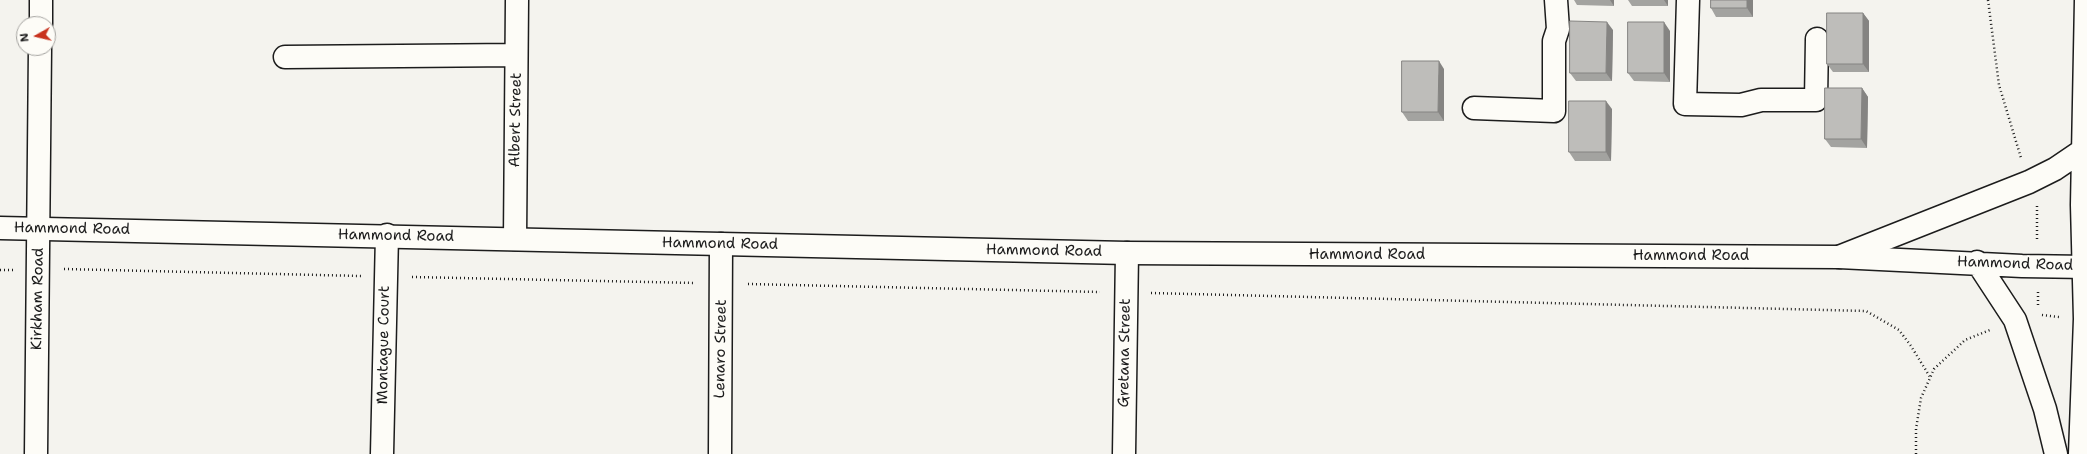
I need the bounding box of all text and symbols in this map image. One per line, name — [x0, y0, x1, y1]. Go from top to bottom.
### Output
north arrow — [16, 16, 56, 56]
text: N — [17, 32, 33, 43]
street label: Albert Street — [506, 72, 526, 168]
street label: Hammond Road — [14, 219, 130, 239]
street label: Hammond Road — [338, 226, 454, 246]
street label: Hammond Road — [662, 234, 778, 254]
street label: Hammond Road — [986, 241, 1102, 261]
street label: Hammond Road — [1309, 246, 1425, 264]
street label: Hammond Road — [1633, 247, 1749, 265]
street label: Kirkham Road — [28, 248, 48, 350]
street label: Hammond Road — [1957, 253, 2073, 275]
street label: Montague Court — [374, 286, 394, 404]
street label: Gretana Street — [1115, 298, 1135, 408]
street label: Lenaro Street — [711, 299, 731, 399]

